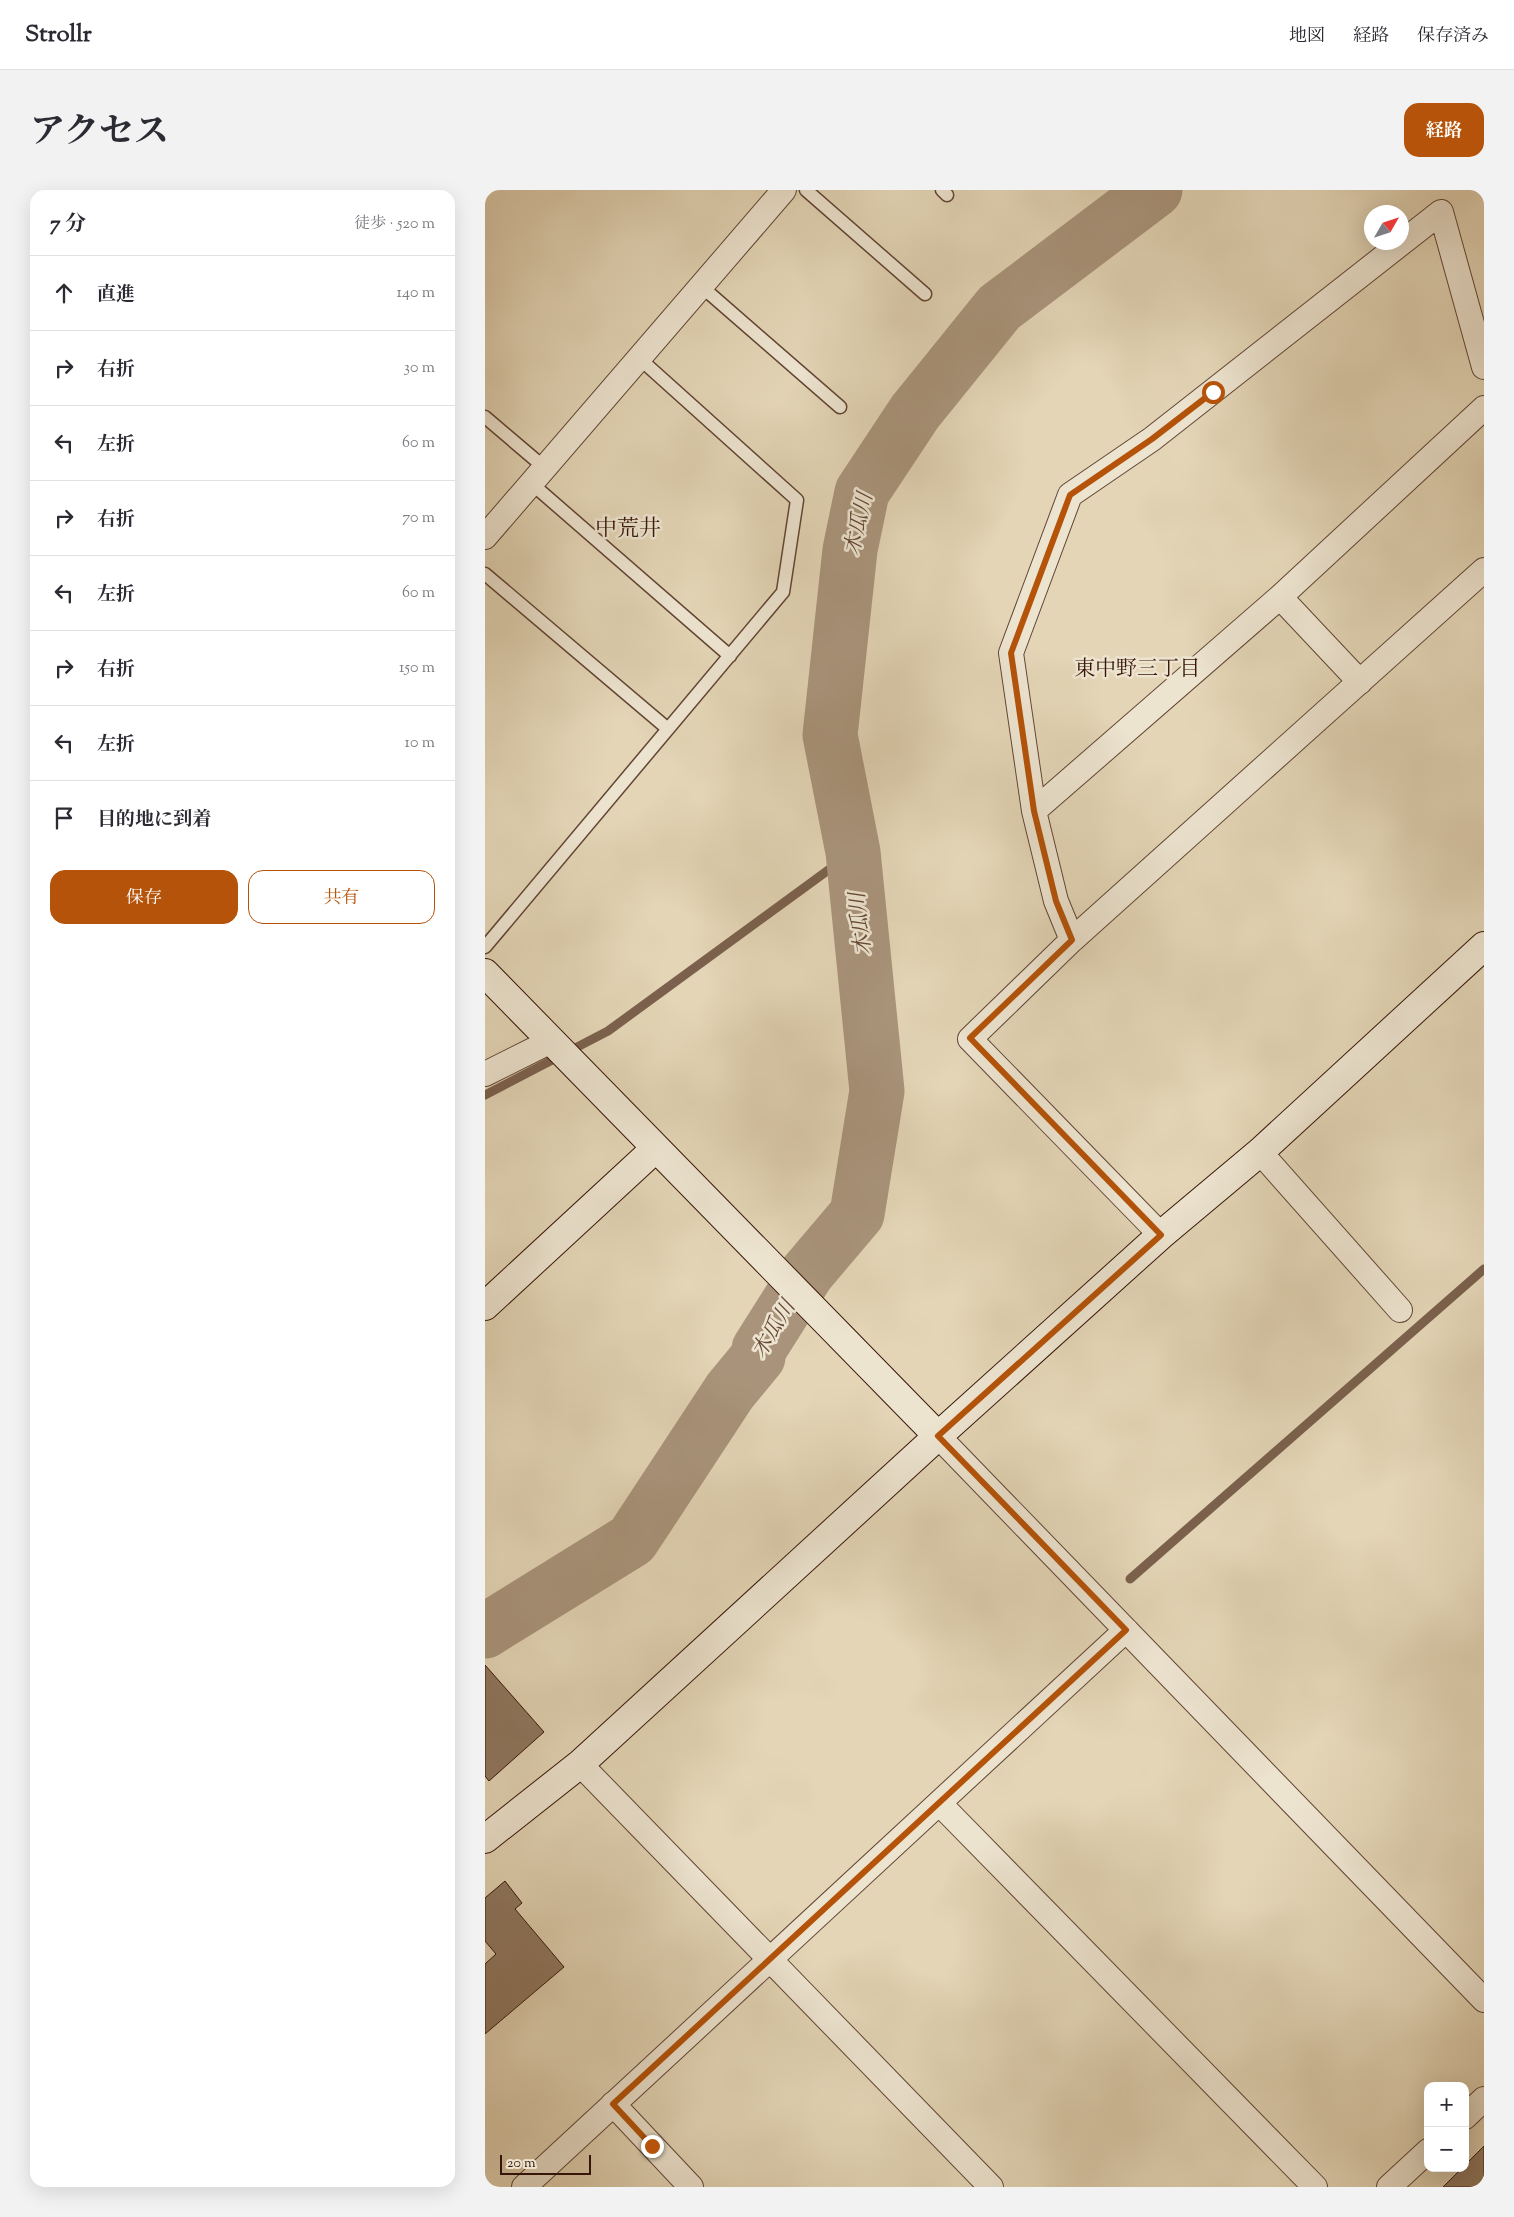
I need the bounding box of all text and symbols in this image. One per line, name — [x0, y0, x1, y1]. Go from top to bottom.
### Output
text: Strollr — [25, 18, 92, 52]
text: 地図 — [1289, 24, 1325, 50]
text: 経路 — [1353, 24, 1389, 50]
text: 保存済み — [1417, 24, 1489, 50]
button: 経路 — [1404, 103, 1484, 157]
text: アクセス — [30, 108, 169, 159]
north arrow — [1364, 205, 1409, 250]
text: 7 分 — [50, 210, 86, 240]
text: 徒歩 · 520 m — [354, 213, 435, 236]
icon: ahead — [50, 279, 78, 307]
text: 直進 — [97, 282, 135, 309]
text: 140 m — [397, 282, 435, 305]
icon: right — [50, 354, 78, 382]
text: 右折 — [97, 357, 135, 384]
text: 30 m — [404, 357, 435, 380]
route start — [1202, 381, 1225, 404]
icon: left — [50, 429, 78, 457]
text: 左折 — [97, 432, 135, 459]
text: 60 m — [402, 432, 435, 455]
water label: 木瓜川 — [838, 488, 882, 559]
icon: right — [50, 504, 78, 532]
text: 右折 — [97, 507, 135, 534]
text: 70 m — [402, 507, 435, 530]
district label: 中荒井 — [595, 514, 661, 546]
icon: left — [50, 579, 78, 607]
text: 左折 — [97, 582, 135, 609]
text: 60 m — [402, 582, 435, 605]
icon: right — [50, 654, 78, 682]
district label: 東中野三丁目 — [1074, 655, 1200, 685]
text: 右折 — [97, 657, 135, 684]
text: 150 m — [399, 657, 435, 680]
icon: left — [50, 729, 78, 757]
text: 左折 — [97, 732, 135, 759]
text: 10 m — [405, 732, 435, 755]
icon: arrive — [50, 804, 78, 832]
text: 目的地に到着 — [97, 807, 211, 834]
button: 保存 — [50, 870, 238, 924]
button: 共有 — [248, 870, 435, 924]
water label: 木瓜川 — [844, 889, 880, 957]
water label: 木瓜川 — [746, 1294, 805, 1365]
map controls — [1424, 2082, 1469, 2172]
button: + — [1424, 2082, 1469, 2127]
button: − — [1424, 2127, 1469, 2172]
route end — [641, 2135, 664, 2158]
scale bar — [500, 2152, 591, 2175]
text: 20 m — [507, 2154, 536, 2174]

